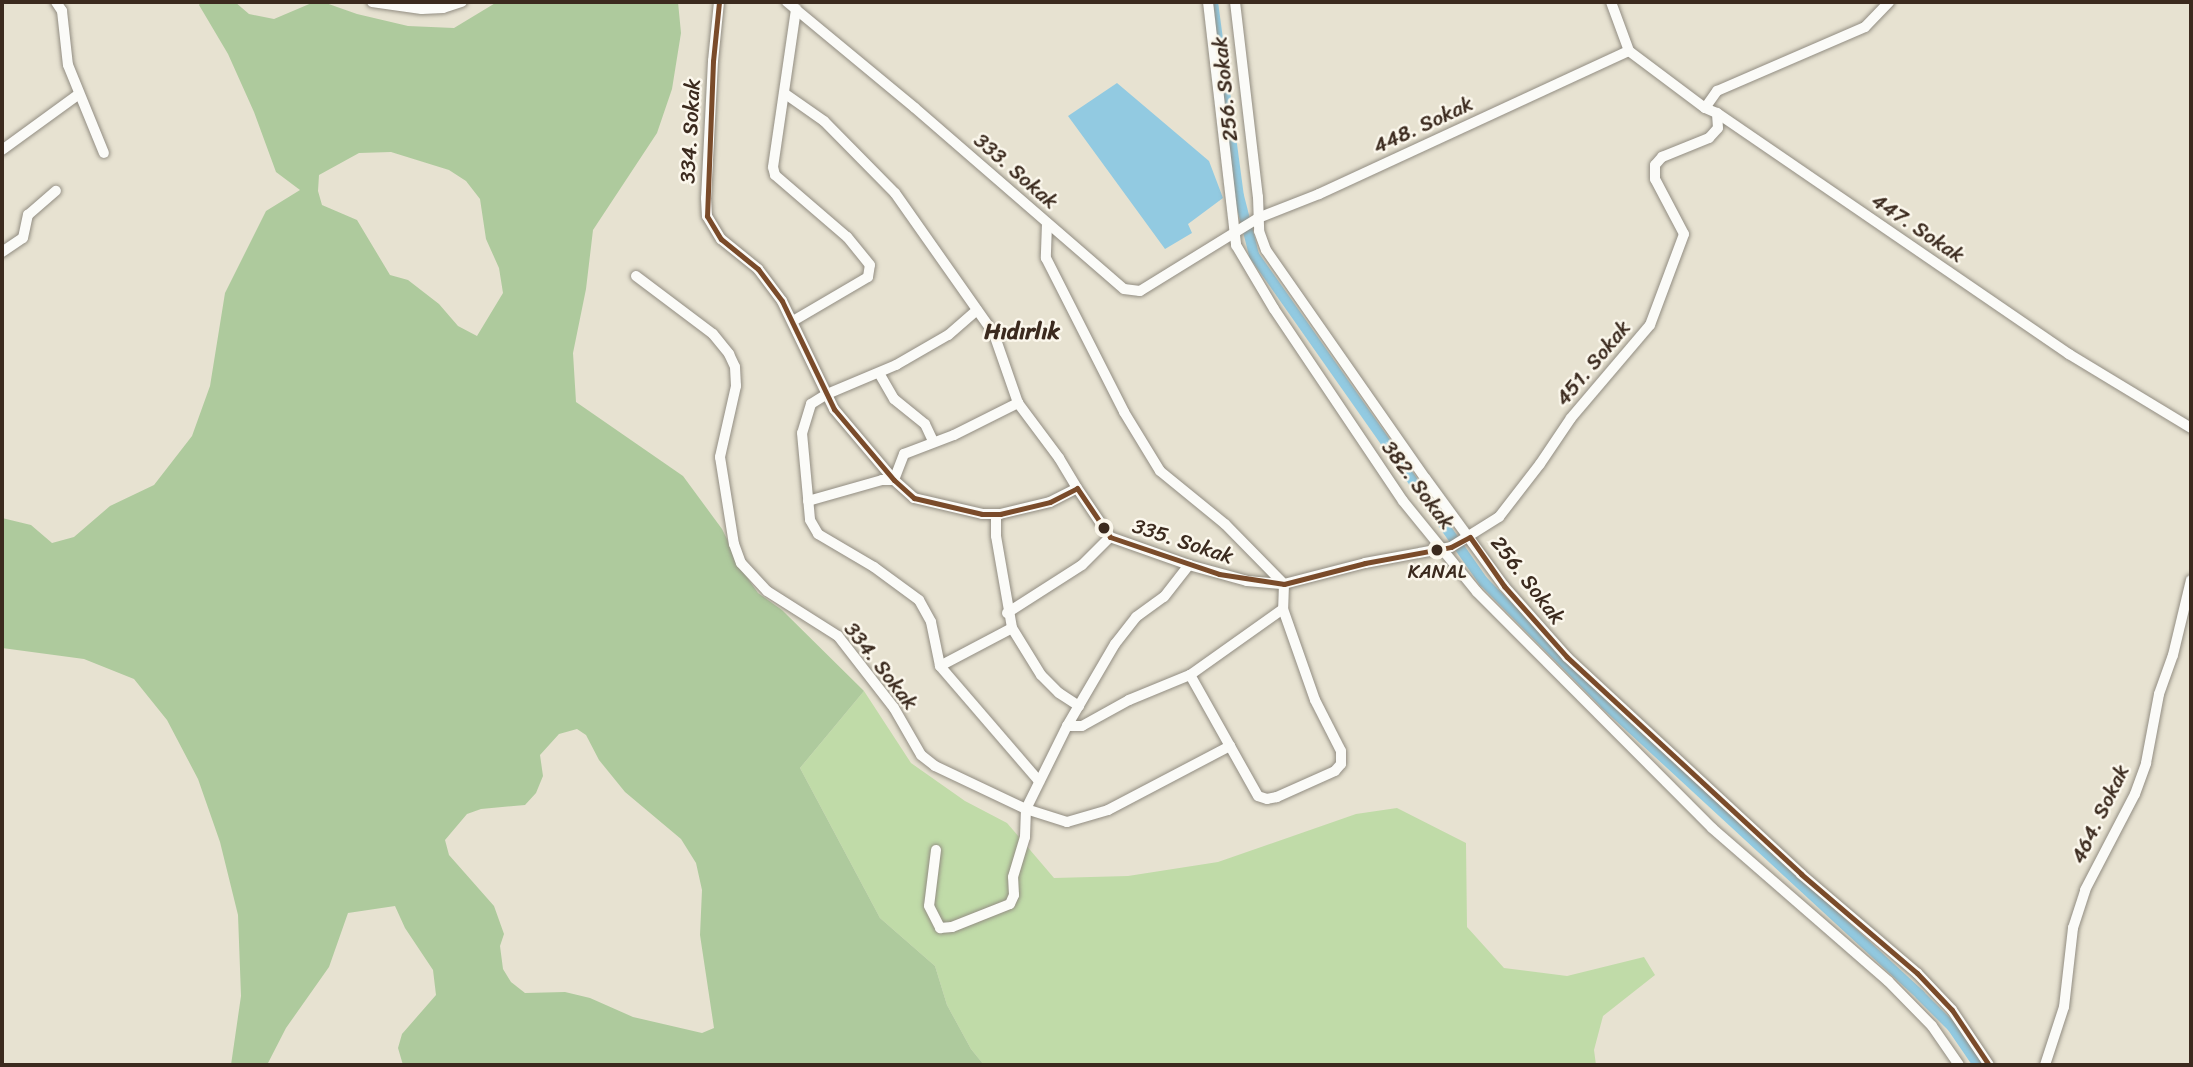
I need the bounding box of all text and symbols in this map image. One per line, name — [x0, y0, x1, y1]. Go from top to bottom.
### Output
street label: 256. Sokak — [1207, 35, 1243, 143]
street label: 334. Sokak — [675, 78, 705, 184]
street label: 448. Sokak — [1369, 91, 1477, 159]
street label: 333. Sokak — [969, 128, 1063, 214]
street label: 447. Sokak — [1867, 188, 1969, 268]
street label: 451. Sokak — [1550, 315, 1636, 411]
district label: Hıdırlık — [984, 318, 1060, 346]
street label: 382. Sokak — [1376, 436, 1460, 534]
street label: 335. Sokak — [1129, 513, 1237, 569]
unlabelled marker — [1097, 521, 1111, 535]
street label: 256. Sokak — [1486, 531, 1570, 629]
marker: KANAL — [1430, 543, 1444, 557]
place label: KANAL — [1408, 561, 1466, 583]
street label: 334. Sokak — [839, 617, 923, 715]
street label: 464. Sokak — [2065, 761, 2135, 867]

